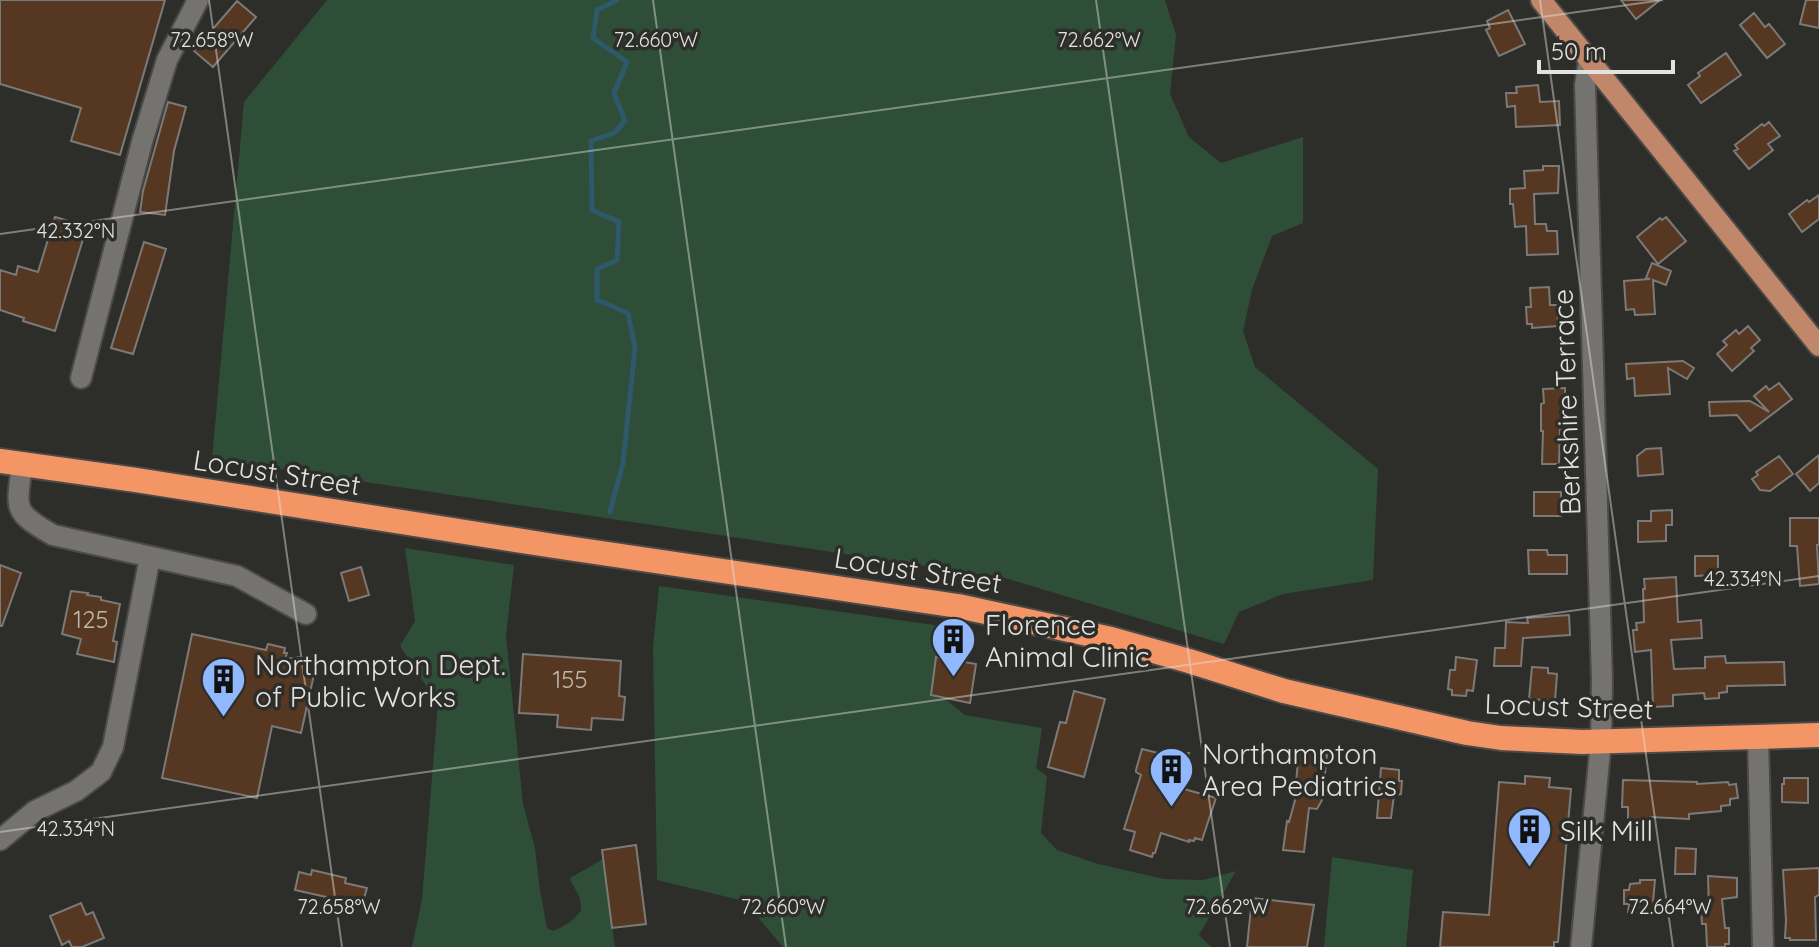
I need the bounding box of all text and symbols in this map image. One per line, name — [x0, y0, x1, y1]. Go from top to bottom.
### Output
scale bar — [1539, 24, 1673, 74]
text: 72.658°W — [170, 27, 254, 52]
text: 72.660°W — [614, 27, 698, 52]
text: 72.662°W — [1057, 27, 1141, 52]
text: 50 m — [1551, 36, 1607, 66]
text: 42.332°N — [37, 218, 115, 243]
street label: Berkshire Terrace — [1545, 288, 1587, 516]
street label: Locust Street — [191, 441, 363, 503]
street label: Locust Street — [832, 539, 1004, 601]
text: 42.334°N — [1704, 566, 1782, 591]
house number: 125 — [73, 604, 109, 634]
place label: Florence Animal Clinic — [985, 607, 1149, 674]
building icon: Florence Animal Clinic — [930, 616, 978, 679]
place label: Northampton Dept. of Public Works — [255, 647, 506, 714]
building icon: Northampton Dept. of Public Works — [200, 656, 248, 719]
house number: 155 — [552, 664, 588, 694]
street label: Locust Street — [1484, 686, 1654, 726]
place label: Northampton Area Pediatrics — [1202, 736, 1397, 803]
building icon: Northampton Area Pediatrics — [1147, 745, 1195, 808]
building icon: Silk Mill — [1505, 806, 1553, 869]
place label: Silk Mill — [1560, 813, 1653, 848]
text: 42.334°N — [37, 816, 115, 841]
text: 72.658°W — [297, 894, 381, 919]
text: 72.660°W — [741, 894, 825, 919]
text: 72.662°W — [1185, 894, 1269, 919]
text: 72.664°W — [1628, 894, 1712, 919]

